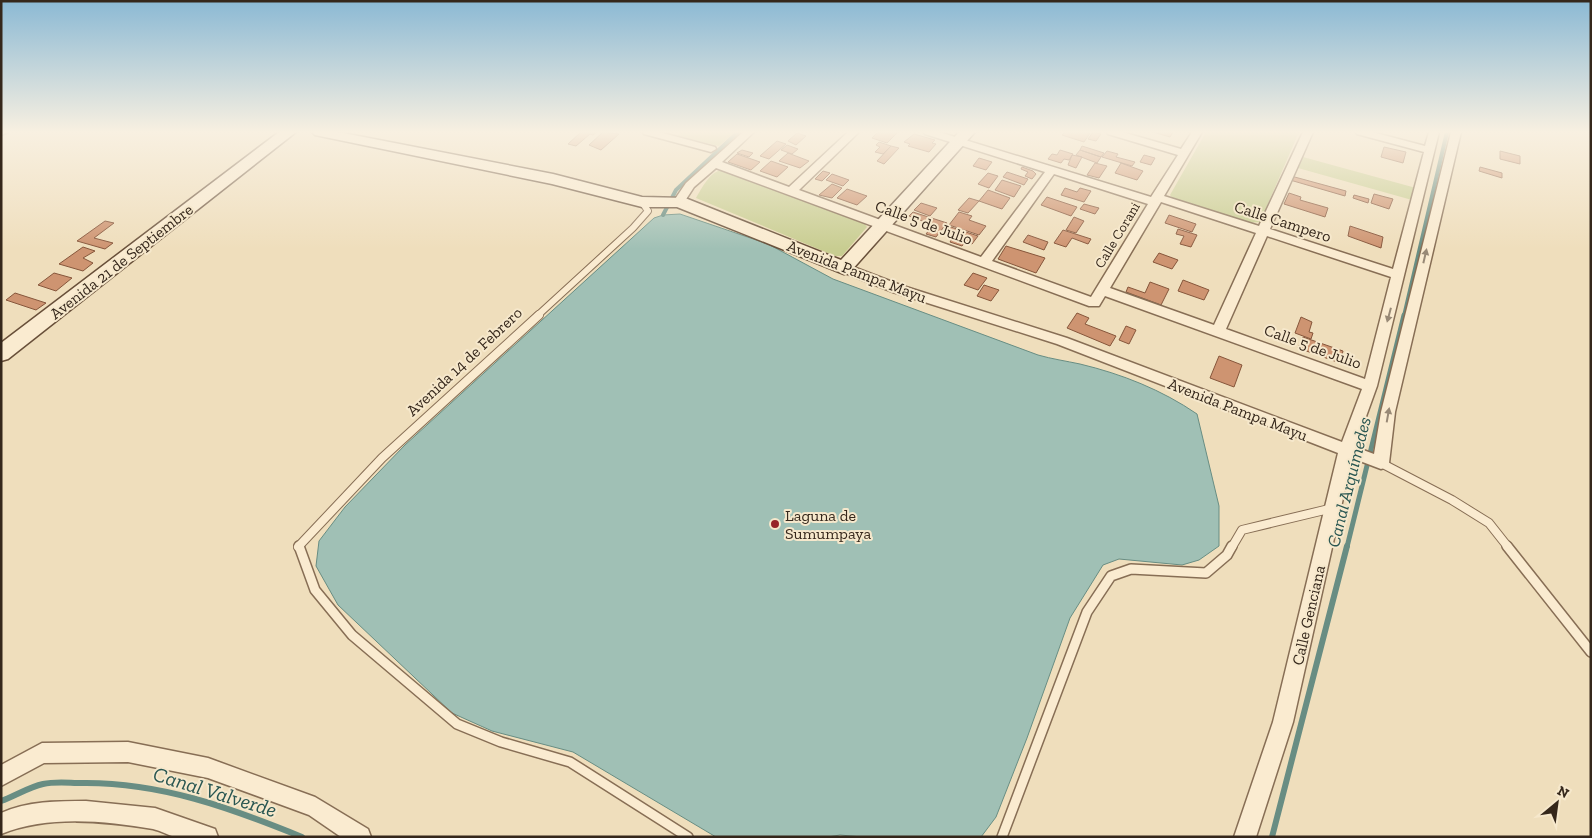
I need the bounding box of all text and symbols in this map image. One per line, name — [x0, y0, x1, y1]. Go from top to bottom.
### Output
street label: Calle 5 de Julio — [873, 196, 975, 249]
street label: Calle Campero — [1232, 197, 1334, 246]
street label: Calle Corani — [1091, 199, 1144, 271]
street label: Avenida 21 de Septiembre — [46, 200, 197, 323]
street label: Avenida Pampa Mayu — [784, 236, 929, 307]
one-way arrow — [1421, 249, 1429, 264]
street label: Avenida 14 de Febrero — [403, 303, 526, 420]
one-way arrow — [1385, 307, 1393, 322]
street label: Calle 5 de Julio — [1262, 320, 1364, 373]
street label: Avenida Pampa Mayu — [1165, 374, 1310, 445]
one-way arrow — [1385, 406, 1393, 422]
water label: Canal Arquímedes — [1322, 414, 1376, 550]
place label: Laguna de Sumumpaya — [785, 506, 871, 543]
marker: Laguna de Sumumpaya — [769, 518, 781, 530]
street label: Calle Genciana — [1288, 563, 1329, 667]
water label: Canal Valverde — [150, 761, 280, 822]
north arrow — [1532, 778, 1582, 828]
text: N — [1554, 782, 1572, 802]

